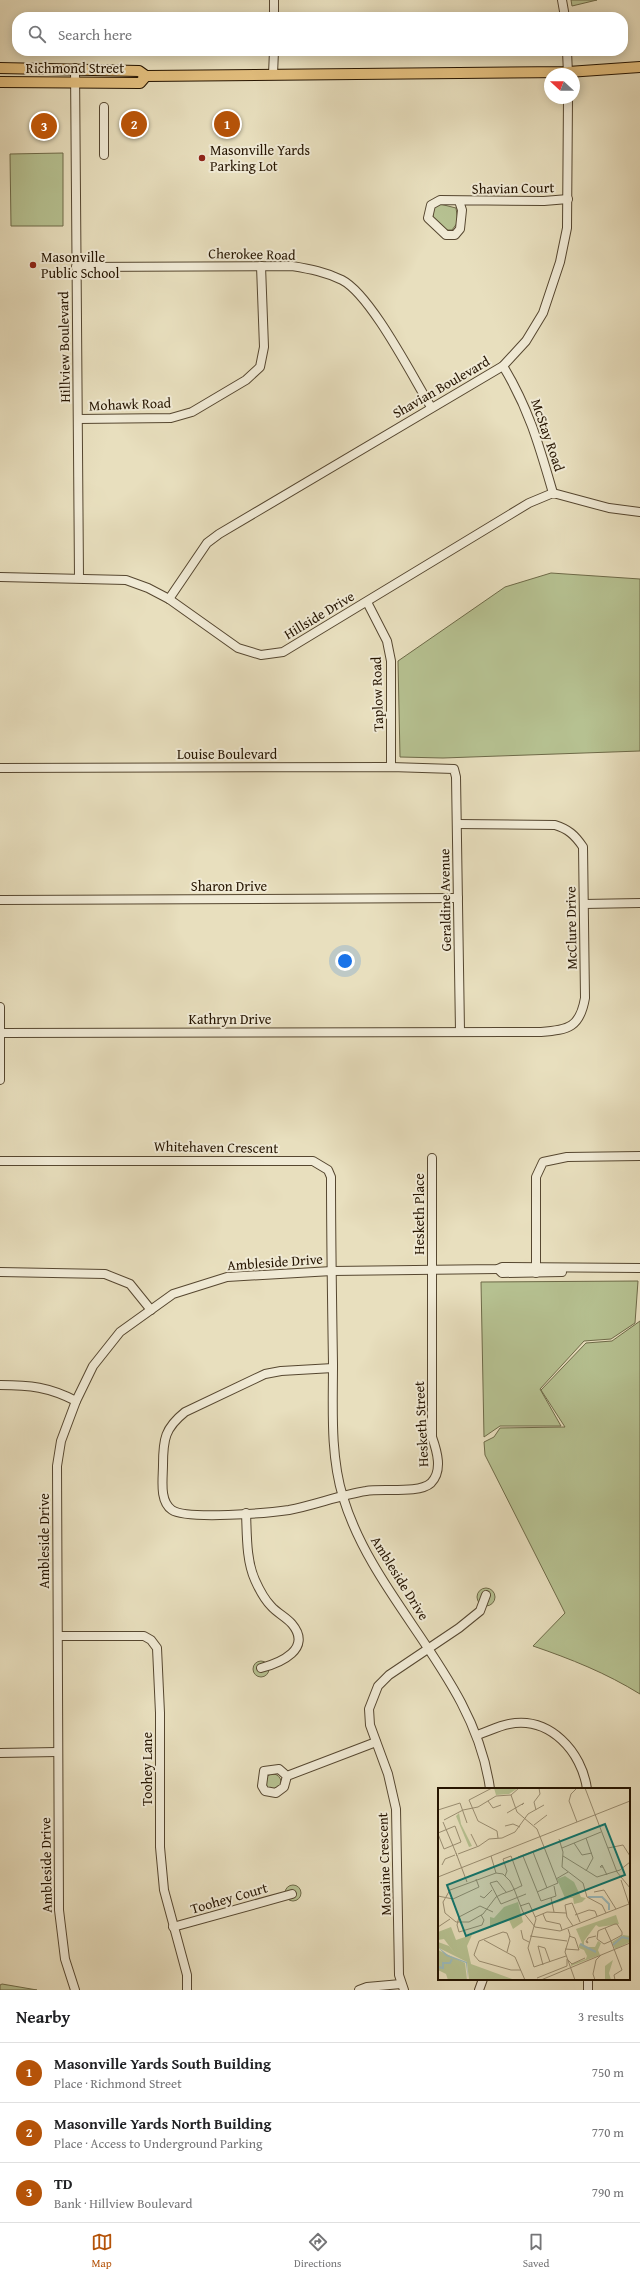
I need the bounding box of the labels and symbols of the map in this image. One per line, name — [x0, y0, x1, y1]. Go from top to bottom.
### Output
street label: Richmond Street — [26, 58, 124, 78]
north arrow — [544, 68, 580, 104]
pin: 2 — [121, 109, 147, 139]
pin: 1 — [214, 109, 240, 139]
pin: 3 — [31, 111, 57, 141]
place label: Masonville Yards Parking Lot — [210, 140, 310, 176]
marker: Masonville Yards Parking Lot — [197, 153, 207, 163]
street label: Shavian Court — [472, 177, 555, 199]
street label: Cherokee Road — [208, 243, 296, 265]
place label: Masonville Public School — [41, 247, 119, 283]
marker: Masonville Public School — [28, 260, 38, 270]
street label: Hillview Boulevard — [53, 291, 75, 403]
street label: Shavian Boulevard — [389, 351, 494, 423]
street label: Mohawk Road — [89, 393, 172, 415]
street label: McStay Road — [526, 396, 570, 474]
street label: Hillside Drive — [280, 586, 358, 644]
street label: Taplow Road — [366, 656, 388, 732]
street label: Louise Boulevard — [177, 744, 278, 764]
street label: Geraldine Avenue — [434, 848, 456, 952]
street label: Sharon Drive — [191, 876, 268, 896]
street label: McClure Drive — [560, 886, 582, 970]
your location — [335, 951, 355, 971]
street label: Kathryn Drive — [189, 1009, 272, 1029]
street label: Whitehaven Crescent — [154, 1136, 278, 1158]
street label: Hesketh Place — [409, 1173, 429, 1255]
street label: Ambleside Drive — [227, 1249, 324, 1275]
street label: Hesketh Street — [409, 1380, 433, 1468]
street label: Ambleside Drive — [34, 1493, 54, 1589]
street label: Ambleside Drive — [366, 1532, 434, 1624]
street label: Toohey Lane — [137, 1732, 157, 1806]
inset map — [438, 1788, 630, 1980]
street label: Moraine Crescent — [372, 1812, 396, 1916]
street label: Ambleside Drive — [35, 1817, 57, 1913]
street label: Toohey Court — [188, 1877, 270, 1919]

